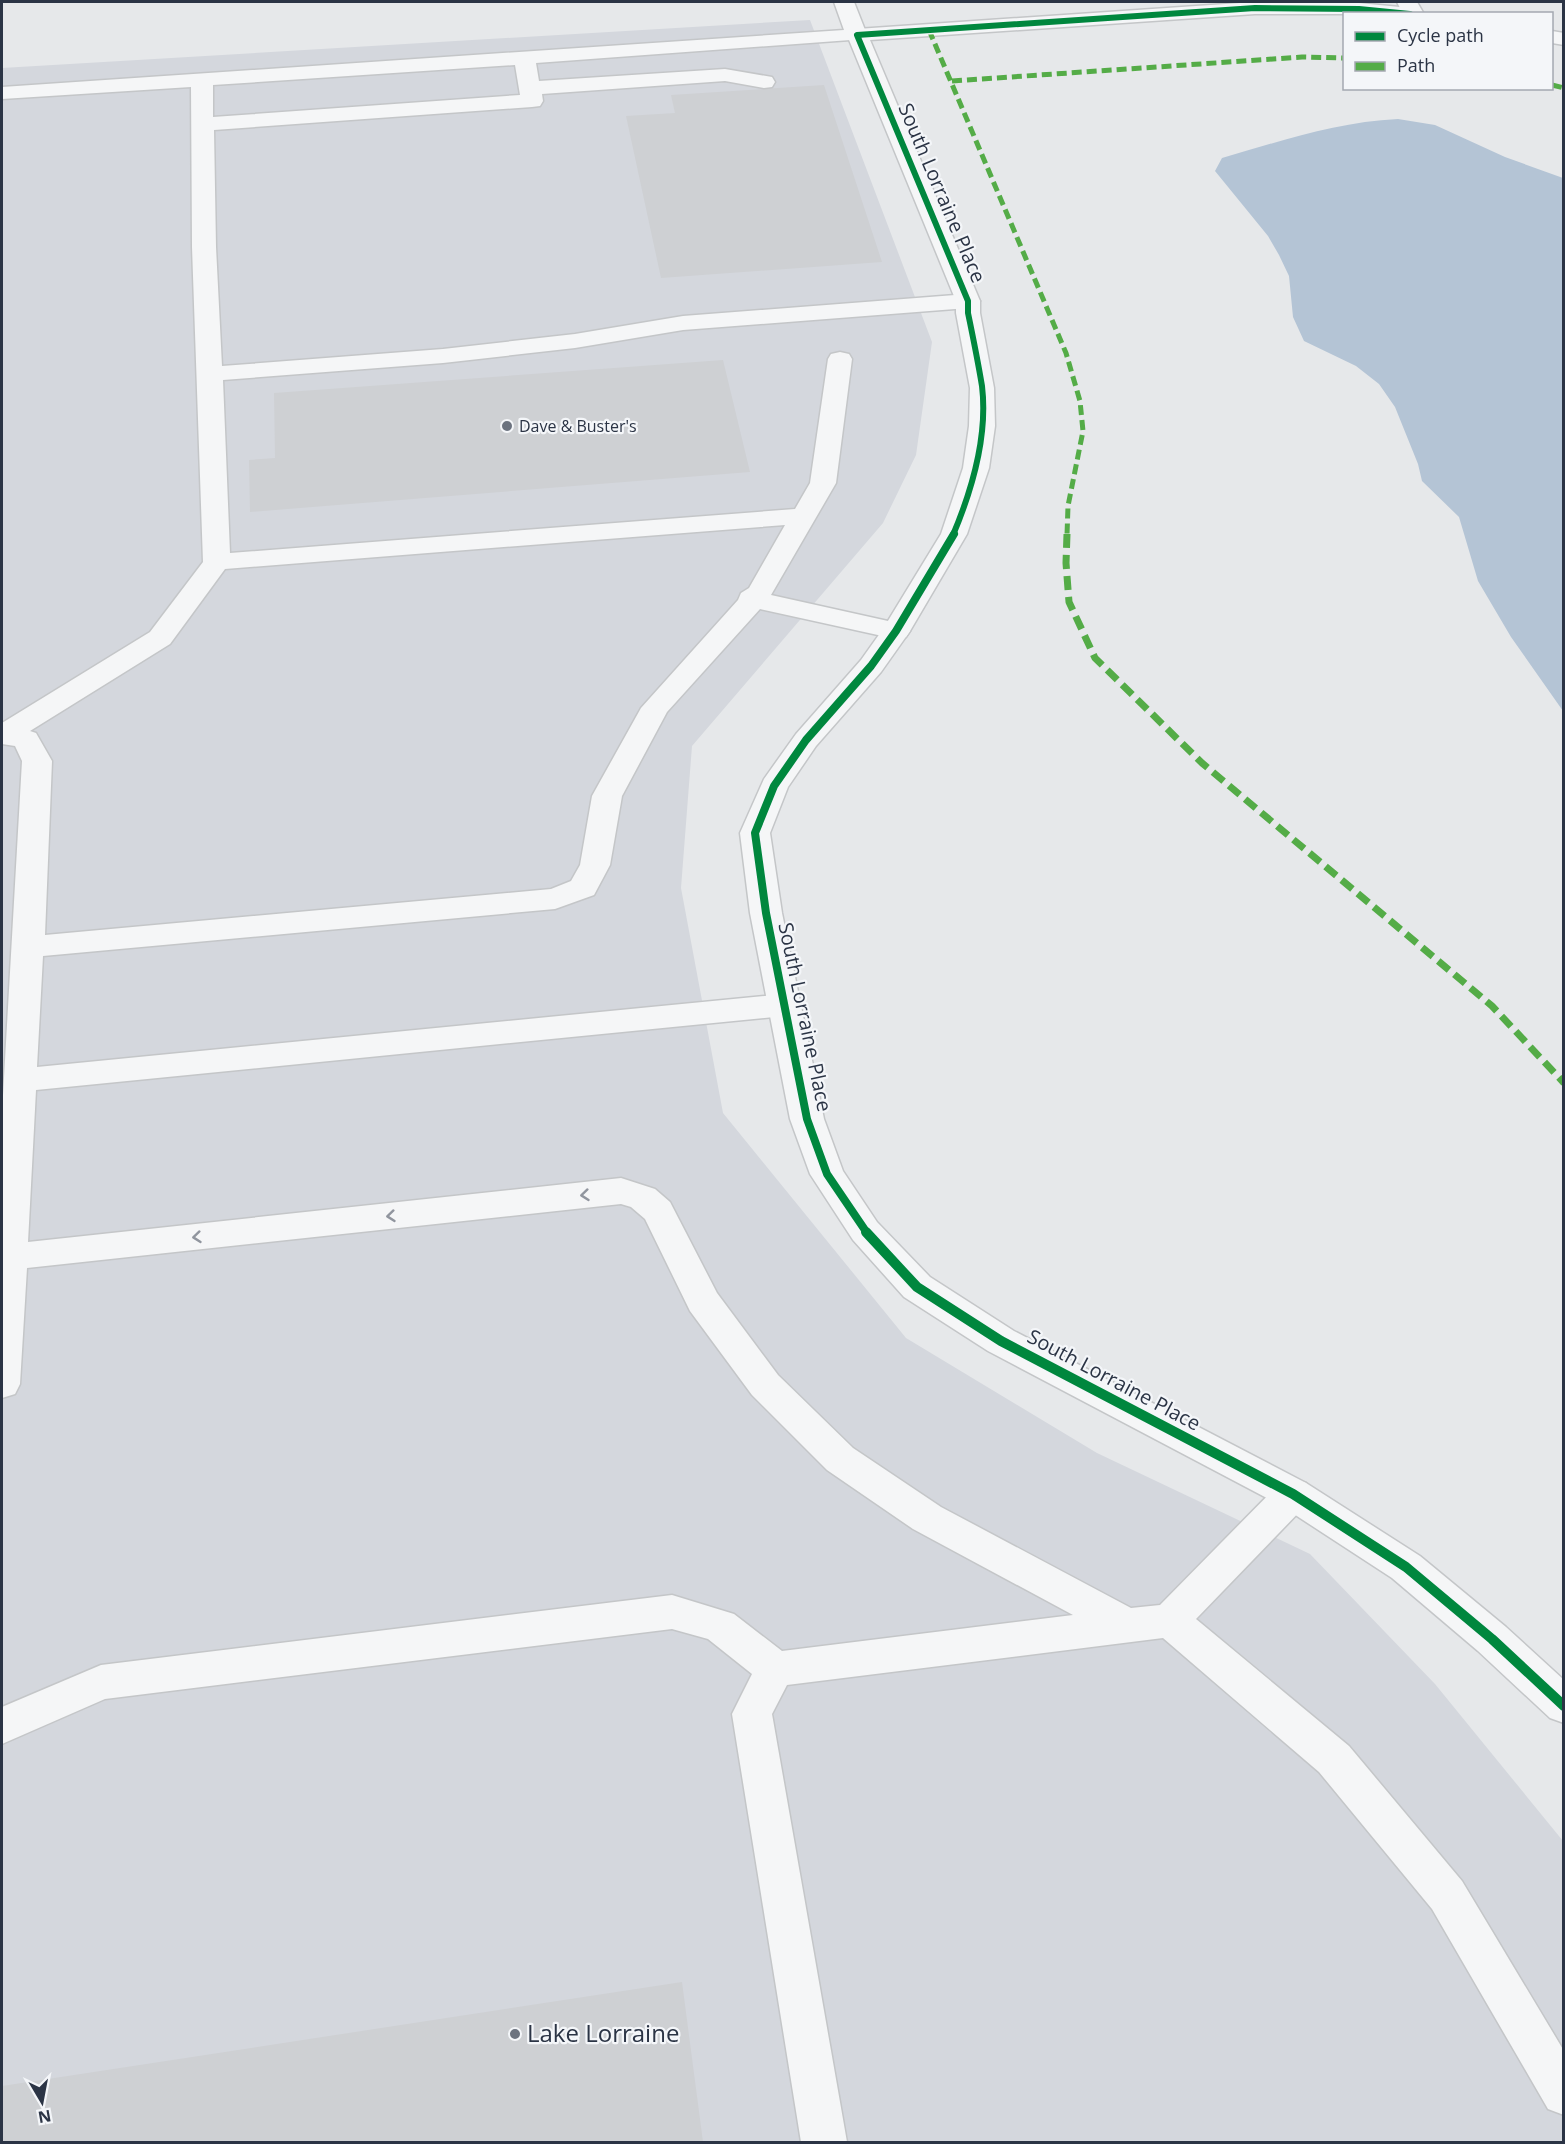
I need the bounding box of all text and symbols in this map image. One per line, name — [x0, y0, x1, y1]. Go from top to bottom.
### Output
legend — [1343, 12, 1553, 90]
text: Cycle path — [1397, 23, 1484, 47]
text: Path — [1397, 53, 1435, 77]
street label: South Lorraine Place — [892, 99, 993, 287]
place label: Dave & Buster's — [519, 415, 637, 437]
marker: Dave & Buster's — [500, 419, 514, 433]
street label: South Lorraine Place — [772, 920, 839, 1114]
one-way arrow — [581, 1188, 590, 1201]
one-way arrow — [387, 1209, 396, 1222]
one-way arrow — [193, 1230, 202, 1243]
street label: South Lorraine Place — [1023, 1322, 1206, 1437]
place label: Lake Lorraine — [527, 2016, 679, 2049]
marker: Lake Lorraine — [508, 2027, 522, 2041]
north arrow — [12, 2072, 72, 2132]
text: N — [36, 2105, 53, 2129]

